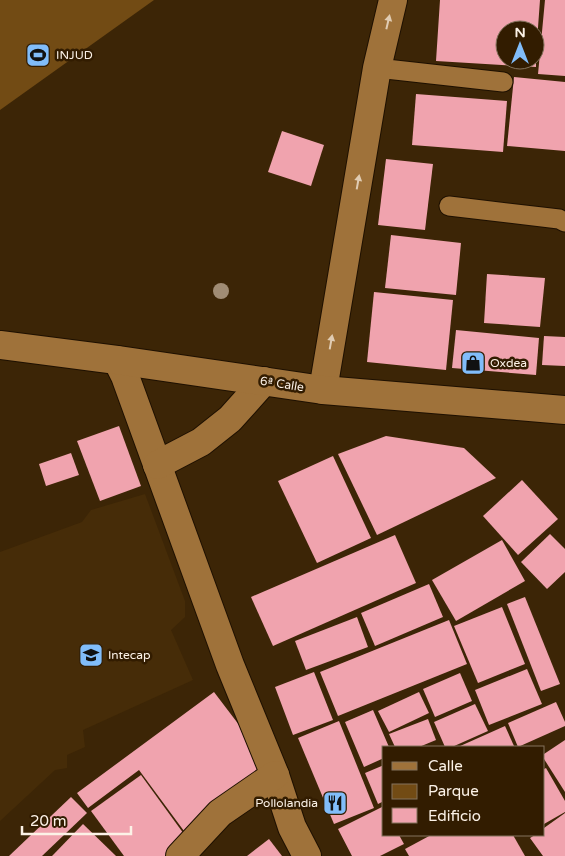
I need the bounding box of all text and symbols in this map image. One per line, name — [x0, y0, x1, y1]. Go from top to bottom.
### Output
one-way arrow — [384, 15, 392, 30]
north arrow — [495, 20, 545, 70]
text: N — [514, 24, 526, 41]
sports icon: INJUD — [25, 42, 51, 68]
place label: INJUD — [56, 48, 93, 62]
one-way arrow — [354, 174, 362, 190]
one-way arrow — [327, 334, 335, 350]
shop icon: Oxdea — [460, 350, 486, 376]
place label: Oxdea — [490, 356, 527, 370]
street label: 6ª Calle — [259, 374, 305, 394]
school or university icon: Intecap — [78, 642, 104, 668]
place label: Intecap — [108, 648, 150, 662]
legend — [382, 746, 545, 836]
text: Calle — [428, 757, 463, 775]
text: Parque — [428, 782, 479, 800]
restaurant icon: Pollolandia — [322, 790, 348, 816]
place label: Pollolandia — [255, 796, 318, 810]
scale bar — [22, 804, 131, 836]
text: Edificio — [428, 807, 481, 825]
text: 20 m — [30, 812, 67, 830]

